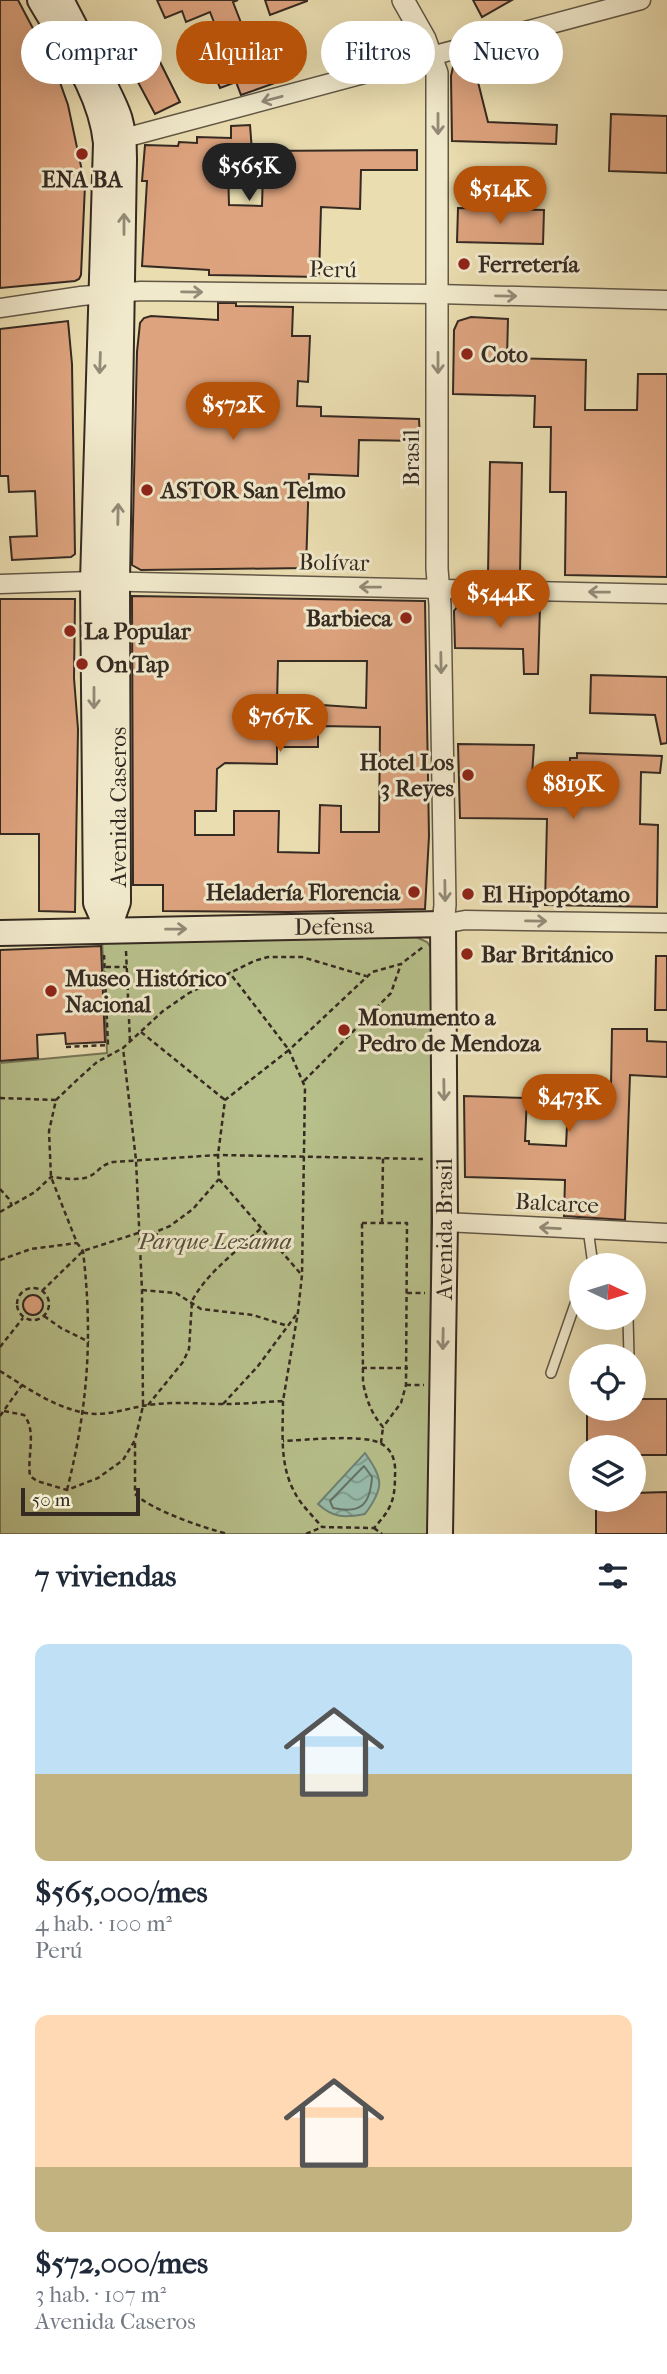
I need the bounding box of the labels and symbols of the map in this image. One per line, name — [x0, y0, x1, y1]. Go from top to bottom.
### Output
one-way arrow — [261, 93, 284, 106]
one-way arrow — [431, 113, 445, 136]
pin: $565K — [200, 144, 298, 203]
marker: ENA BA — [74, 146, 90, 162]
place label: ENA BA — [42, 166, 123, 193]
pin: $514K — [451, 166, 549, 226]
one-way arrow — [117, 213, 131, 236]
place label: Ferretería — [477, 251, 581, 278]
street label: Perú — [309, 256, 357, 283]
marker: Ferretería — [456, 256, 472, 272]
one-way arrow — [180, 285, 203, 298]
one-way arrow — [495, 289, 518, 303]
place label: Coto — [481, 341, 528, 368]
marker: Coto — [459, 346, 475, 362]
one-way arrow — [93, 351, 106, 374]
one-way arrow — [431, 351, 445, 374]
pin: $572K — [184, 382, 282, 442]
street label: Brasil — [398, 429, 425, 487]
place label: ASTOR San Telmo — [159, 477, 346, 504]
marker: ASTOR San Telmo — [139, 482, 155, 498]
one-way arrow — [112, 502, 125, 525]
street label: Bolívar — [298, 548, 370, 577]
pin: $544K — [451, 570, 549, 630]
one-way arrow — [359, 581, 382, 594]
one-way arrow — [588, 585, 611, 599]
place label: Barbieca — [306, 605, 393, 632]
marker: Barbieca — [398, 610, 414, 626]
place label: La Popular — [84, 618, 192, 645]
marker: La Popular — [62, 623, 78, 639]
place label: On Tap — [96, 651, 170, 678]
one-way arrow — [434, 652, 448, 675]
marker: On Tap — [74, 656, 90, 672]
one-way arrow — [87, 686, 101, 709]
pin: $767K — [231, 694, 329, 754]
street label: Avenida Caseros — [105, 727, 132, 888]
place label: Hotel Los 3 Reyes — [360, 749, 455, 802]
pin: $819K — [524, 762, 622, 821]
marker: Hotel Los 3 Reyes — [460, 767, 476, 783]
place label: Heladería Florencia — [206, 879, 401, 906]
one-way arrow — [438, 879, 452, 902]
place label: El Hipopótamo — [482, 881, 630, 908]
marker: Heladería Florencia — [406, 884, 422, 900]
marker: El Hipopótamo — [460, 886, 476, 902]
street label: Defensa — [294, 912, 375, 941]
one-way arrow — [524, 914, 547, 928]
one-way arrow — [164, 922, 187, 936]
place label: Bar Británico — [481, 941, 614, 968]
marker: Bar Británico — [459, 946, 475, 962]
place label: Museo Histórico Nacional — [65, 965, 227, 1018]
marker: Museo Histórico Nacional — [43, 983, 59, 999]
place label: Monumento a Pedro de Mendoza — [358, 1004, 542, 1057]
marker: Monumento a Pedro de Mendoza — [336, 1022, 352, 1038]
pin: $473K — [520, 1074, 618, 1134]
one-way arrow — [437, 1079, 450, 1102]
street label: Avenida Brasil — [431, 1157, 458, 1301]
street label: Balcarce — [514, 1188, 600, 1219]
one-way arrow — [539, 1221, 562, 1234]
park label: Parque Lezama — [137, 1228, 292, 1255]
north arrow — [569, 1253, 646, 1330]
one-way arrow — [436, 1327, 450, 1350]
scale bar — [21, 1485, 140, 1517]

